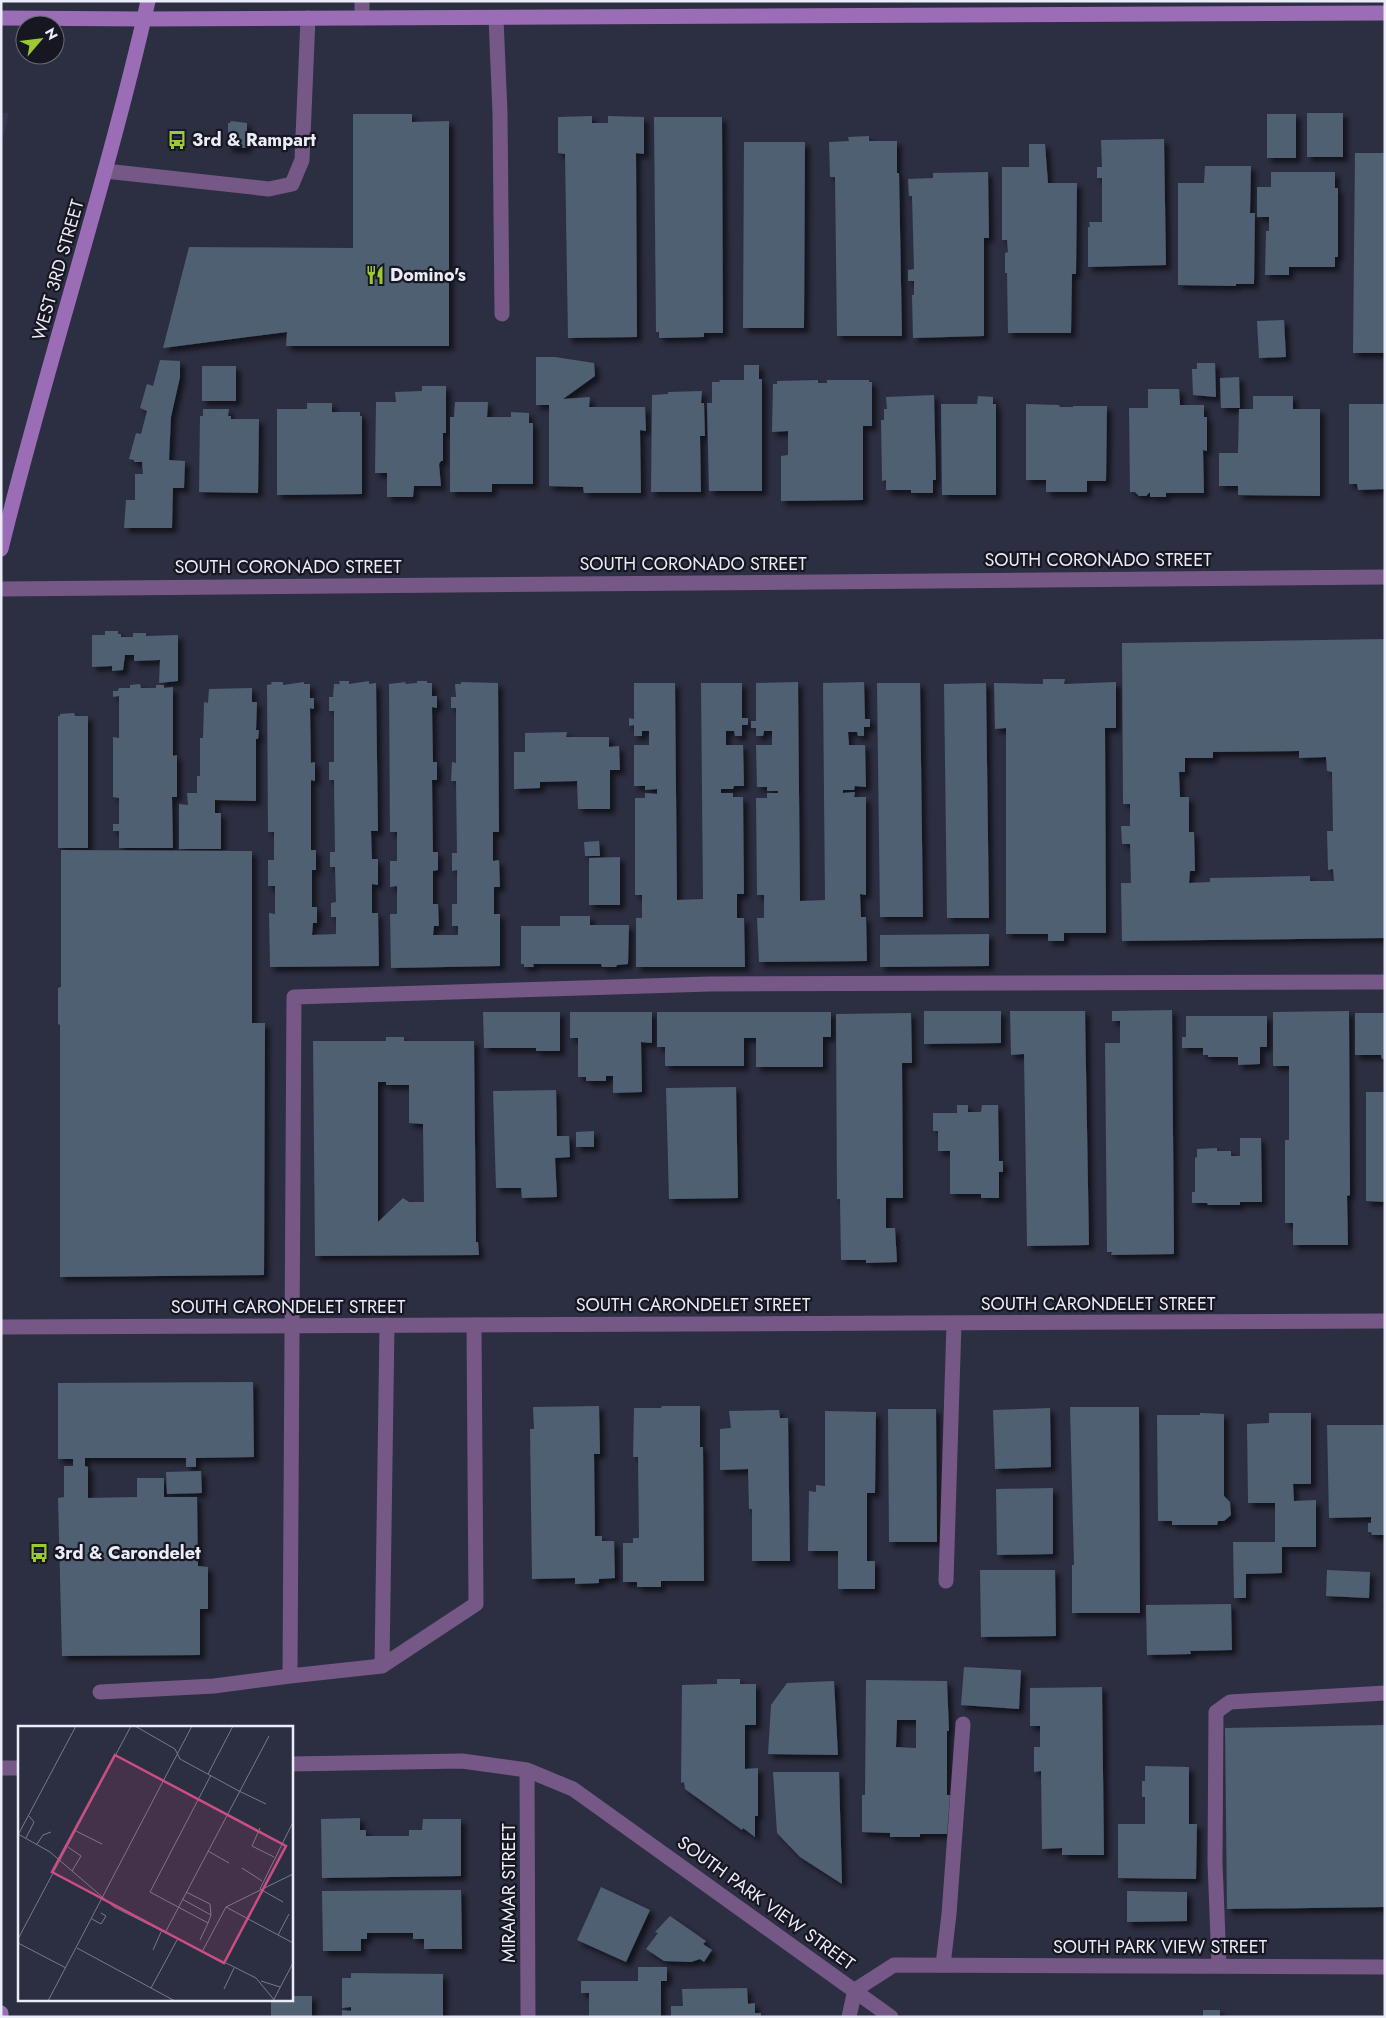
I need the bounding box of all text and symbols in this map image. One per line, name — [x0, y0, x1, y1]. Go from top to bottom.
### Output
north arrow — [15, 15, 65, 65]
text: N — [40, 24, 63, 44]
place label: 3rd & Rampart — [192, 127, 316, 153]
bus stop icon: 3rd & Rampart — [166, 129, 188, 151]
street label: WEST 3RD STREET — [25, 196, 91, 343]
place label: Domino's — [390, 262, 466, 288]
restaurant icon: Domino's — [364, 264, 386, 286]
street label: SOUTH CORONADO STREET — [984, 547, 1212, 573]
street label: SOUTH CORONADO STREET — [579, 551, 807, 577]
street label: SOUTH CORONADO STREET — [174, 554, 402, 580]
street label: SOUTH CARONDELET STREET — [981, 1291, 1216, 1317]
street label: SOUTH CARONDELET STREET — [576, 1292, 811, 1318]
street label: SOUTH CARONDELET STREET — [171, 1294, 406, 1320]
place label: 3rd & Carondelet — [54, 1540, 201, 1566]
bus stop icon: 3rd & Carondelet — [28, 1542, 50, 1564]
inset map — [18, 1726, 292, 2000]
street label: MIRAMAR STREET — [496, 1823, 522, 1963]
street label: SOUTH PARK VIEW STREET — [672, 1830, 861, 1977]
street label: SOUTH PARK VIEW STREET — [1053, 1934, 1268, 1960]

